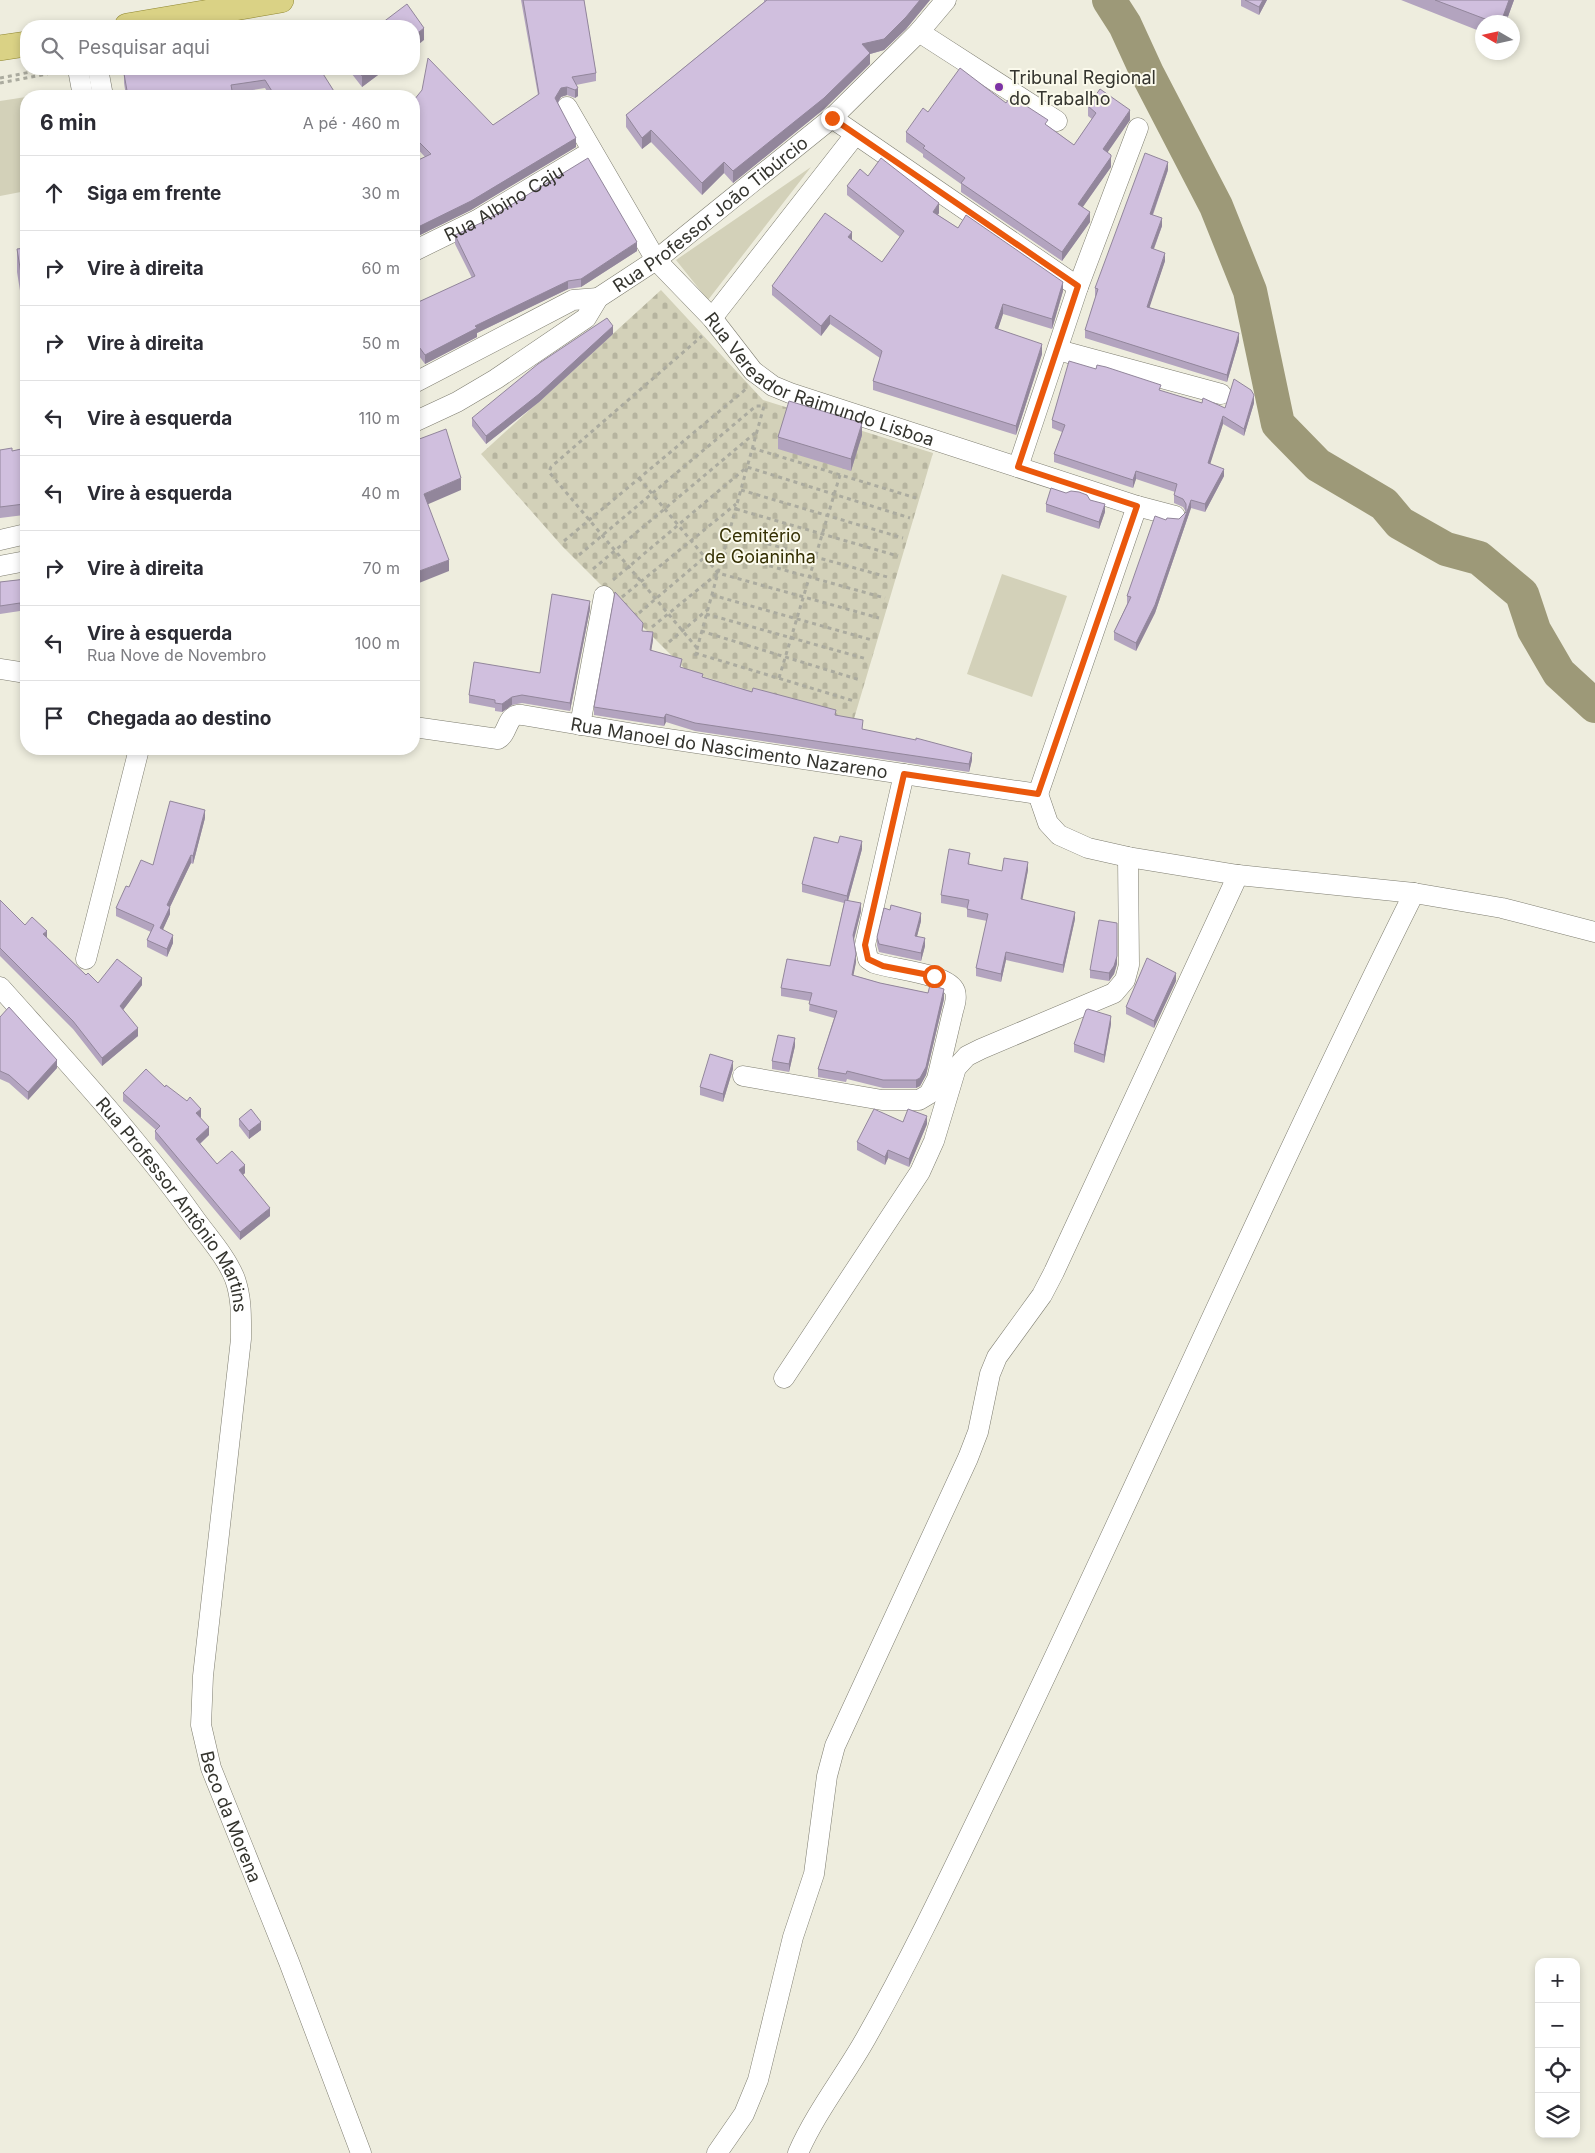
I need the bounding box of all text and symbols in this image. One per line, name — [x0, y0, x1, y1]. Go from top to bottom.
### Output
north arrow — [1475, 15, 1520, 60]
search box — [20, 20, 420, 75]
icon: search — [38, 34, 66, 62]
text: Pesquisar aqui — [78, 36, 210, 59]
place label: Tribunal Regional do Trabalho — [1009, 67, 1156, 109]
marker: Tribunal Regional do Trabalho — [993, 81, 1005, 93]
route end — [821, 107, 844, 130]
text: 6 min — [40, 110, 97, 135]
text: A pé · 460 m — [303, 113, 400, 133]
street label: Rua Professor João Tibúrcio — [609, 132, 812, 296]
street label: Rua Albino Caju — [441, 160, 567, 245]
icon: ahead — [40, 179, 68, 207]
text: Siga em frente — [87, 182, 221, 205]
text: 30 m — [362, 183, 400, 203]
icon: right — [40, 254, 68, 282]
text: Vire à direita — [87, 257, 204, 280]
text: 60 m — [361, 258, 400, 278]
street label: Rua Vereador Raimundo Lisboa — [701, 308, 937, 450]
icon: right — [40, 329, 68, 357]
text: Vire à direita — [87, 332, 204, 355]
text: 50 m — [362, 333, 400, 353]
icon: left — [40, 404, 68, 432]
text: Vire à esquerda — [87, 407, 232, 430]
text: 110 m — [358, 408, 400, 428]
icon: left — [40, 479, 68, 507]
text: Vire à esquerda — [87, 482, 232, 505]
text: 40 m — [361, 483, 400, 503]
park label: Cemitério de Goianinha — [704, 525, 816, 567]
icon: right — [40, 554, 68, 582]
text: Vire à direita — [87, 557, 204, 580]
text: 70 m — [363, 558, 400, 578]
text: Vire à esquerda — [87, 622, 232, 645]
icon: left — [40, 629, 68, 657]
text: 100 m — [355, 633, 400, 653]
text: Rua Nove de Novembro — [87, 645, 266, 665]
icon: arrive — [40, 704, 68, 732]
text: Chegada ao destino — [87, 707, 271, 730]
street label: Rua Manoel do Nascimento Nazareno — [569, 713, 889, 782]
route start — [923, 965, 946, 988]
street label: Rua Professor Antônio Martins — [92, 1093, 251, 1313]
street label: Beco da Morena — [197, 1749, 266, 1885]
map controls — [1535, 1958, 1580, 2138]
button: + — [1535, 1958, 1580, 2003]
button: − — [1535, 2003, 1580, 2048]
button: locate — [1535, 2048, 1580, 2093]
button: layers — [1535, 2093, 1580, 2138]

